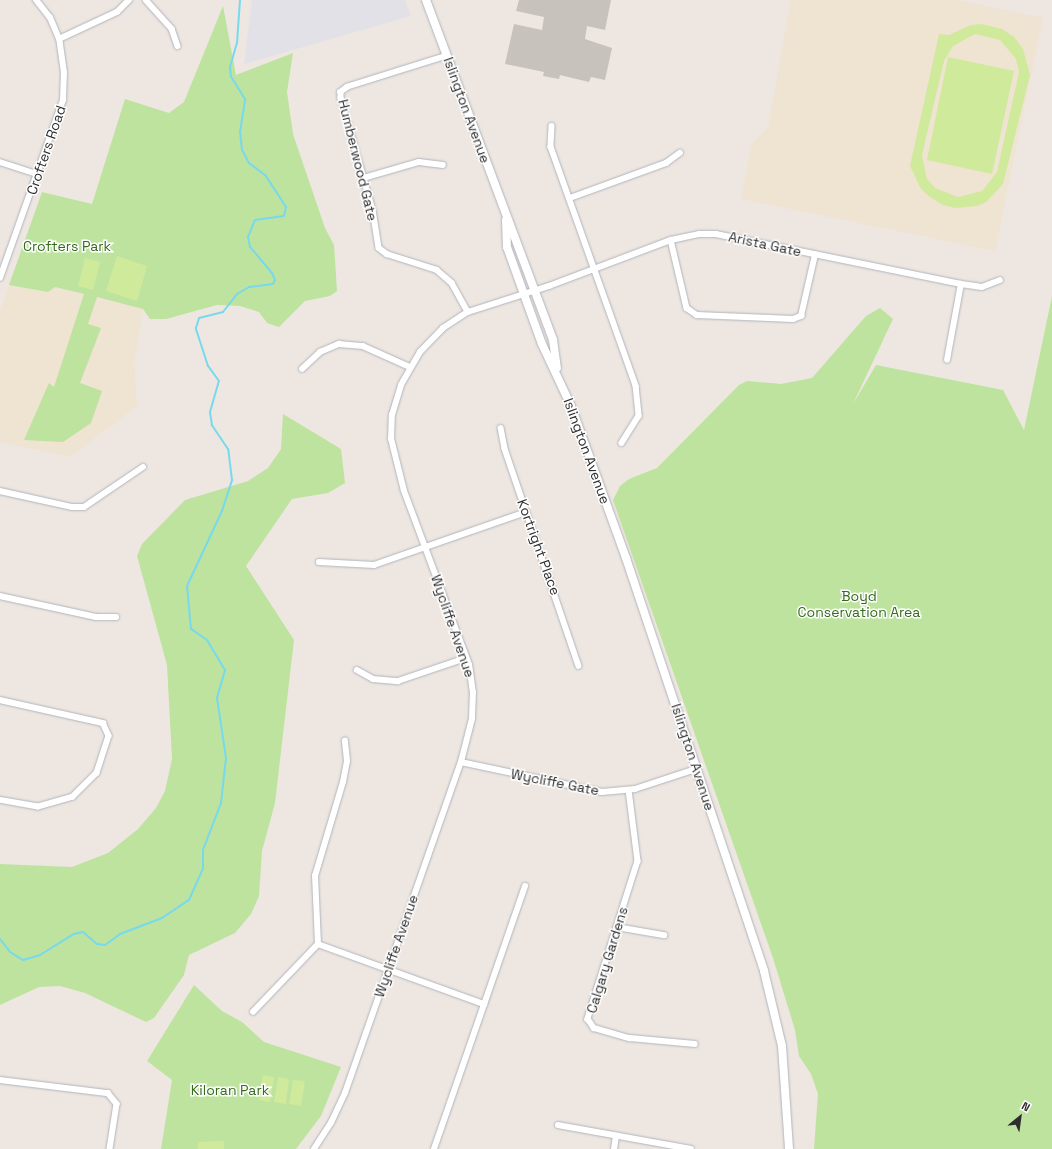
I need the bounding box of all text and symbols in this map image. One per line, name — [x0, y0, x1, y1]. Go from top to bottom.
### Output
street label: Islington Avenue — [440, 55, 494, 165]
street label: Humberwood Gate — [335, 97, 381, 223]
street label: Crofters Road — [23, 103, 69, 197]
street label: Arista Gate — [727, 228, 803, 260]
park label: Crofters Park — [23, 238, 111, 254]
street label: Islington Avenue — [560, 396, 614, 506]
street label: Kortright Place — [514, 497, 564, 597]
street label: Wycliffe Avenue — [428, 572, 478, 680]
park label: Boyd Conservation Area — [798, 588, 920, 620]
street label: Islington Avenue — [668, 701, 718, 813]
street label: Wycliffe Gate — [509, 765, 601, 799]
street label: Wycliffe Avenue — [371, 892, 421, 1000]
street label: Calgary Gardens — [583, 905, 631, 1015]
park label: Kiloran Park — [191, 1082, 269, 1098]
north arrow — [1000, 1097, 1040, 1137]
text: N — [1019, 1099, 1032, 1114]

